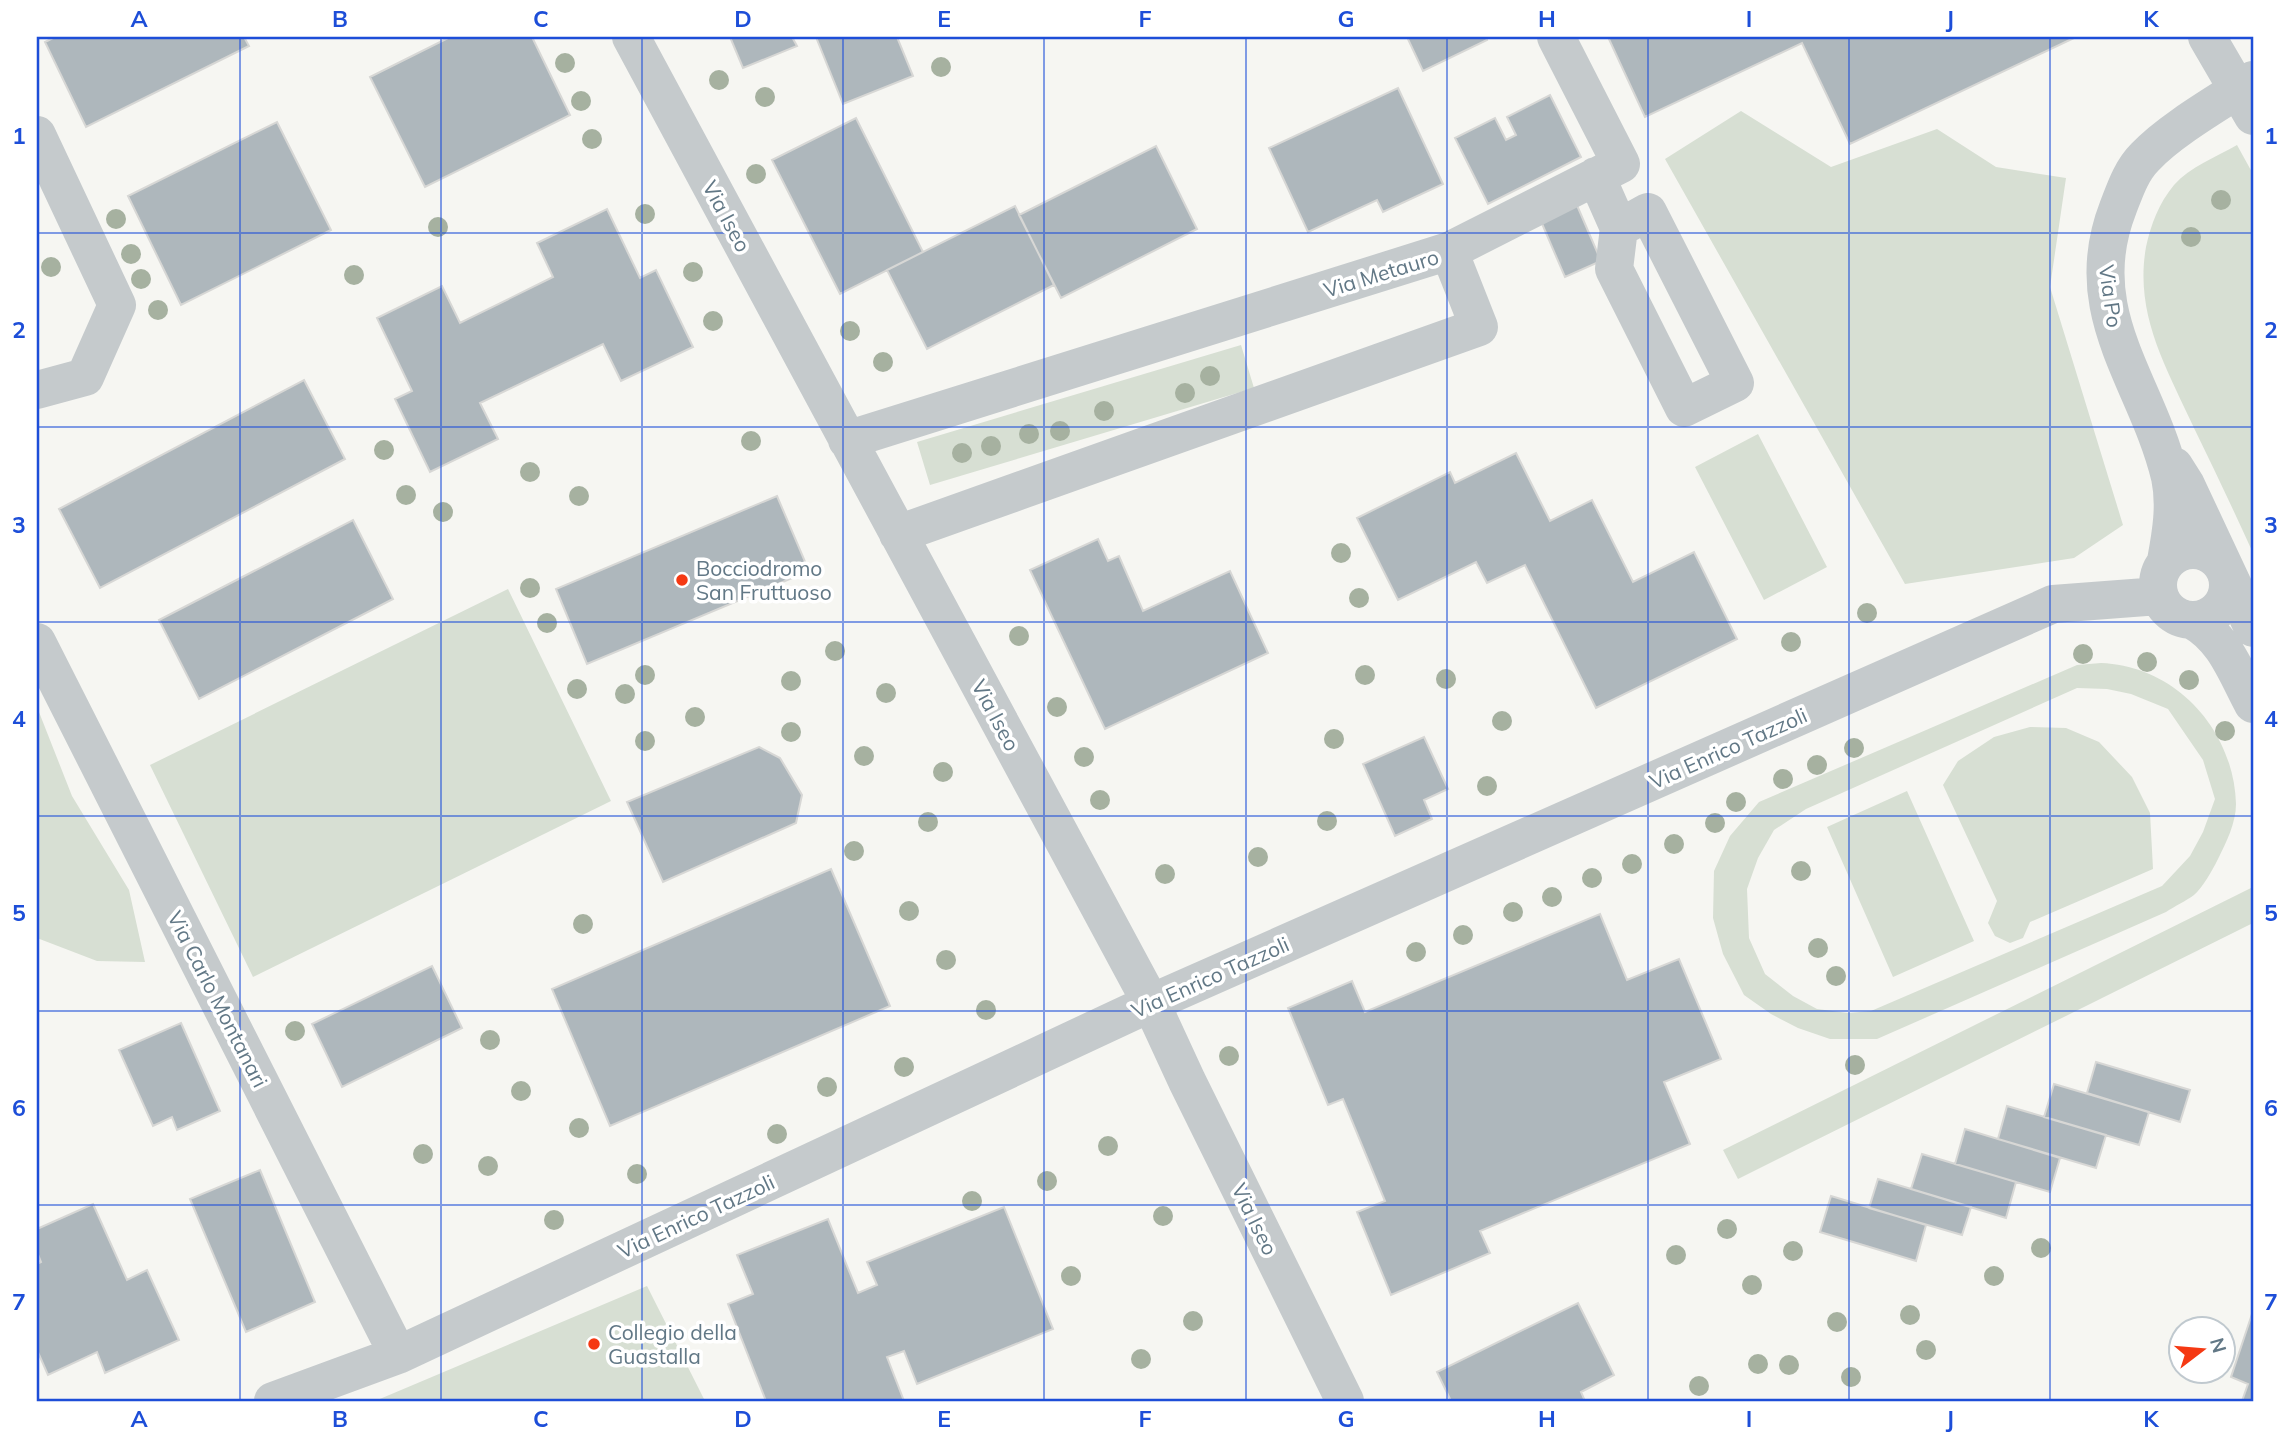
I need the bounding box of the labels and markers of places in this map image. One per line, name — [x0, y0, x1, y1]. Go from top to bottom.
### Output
place label: Bocciodromo San Fruttuoso — [696, 555, 832, 605]
marker: Bocciodromo San Fruttuoso — [674, 572, 690, 588]
place label: Collegio della Guastalla — [608, 1319, 737, 1369]
marker: Collegio della Guastalla — [586, 1336, 602, 1352]

